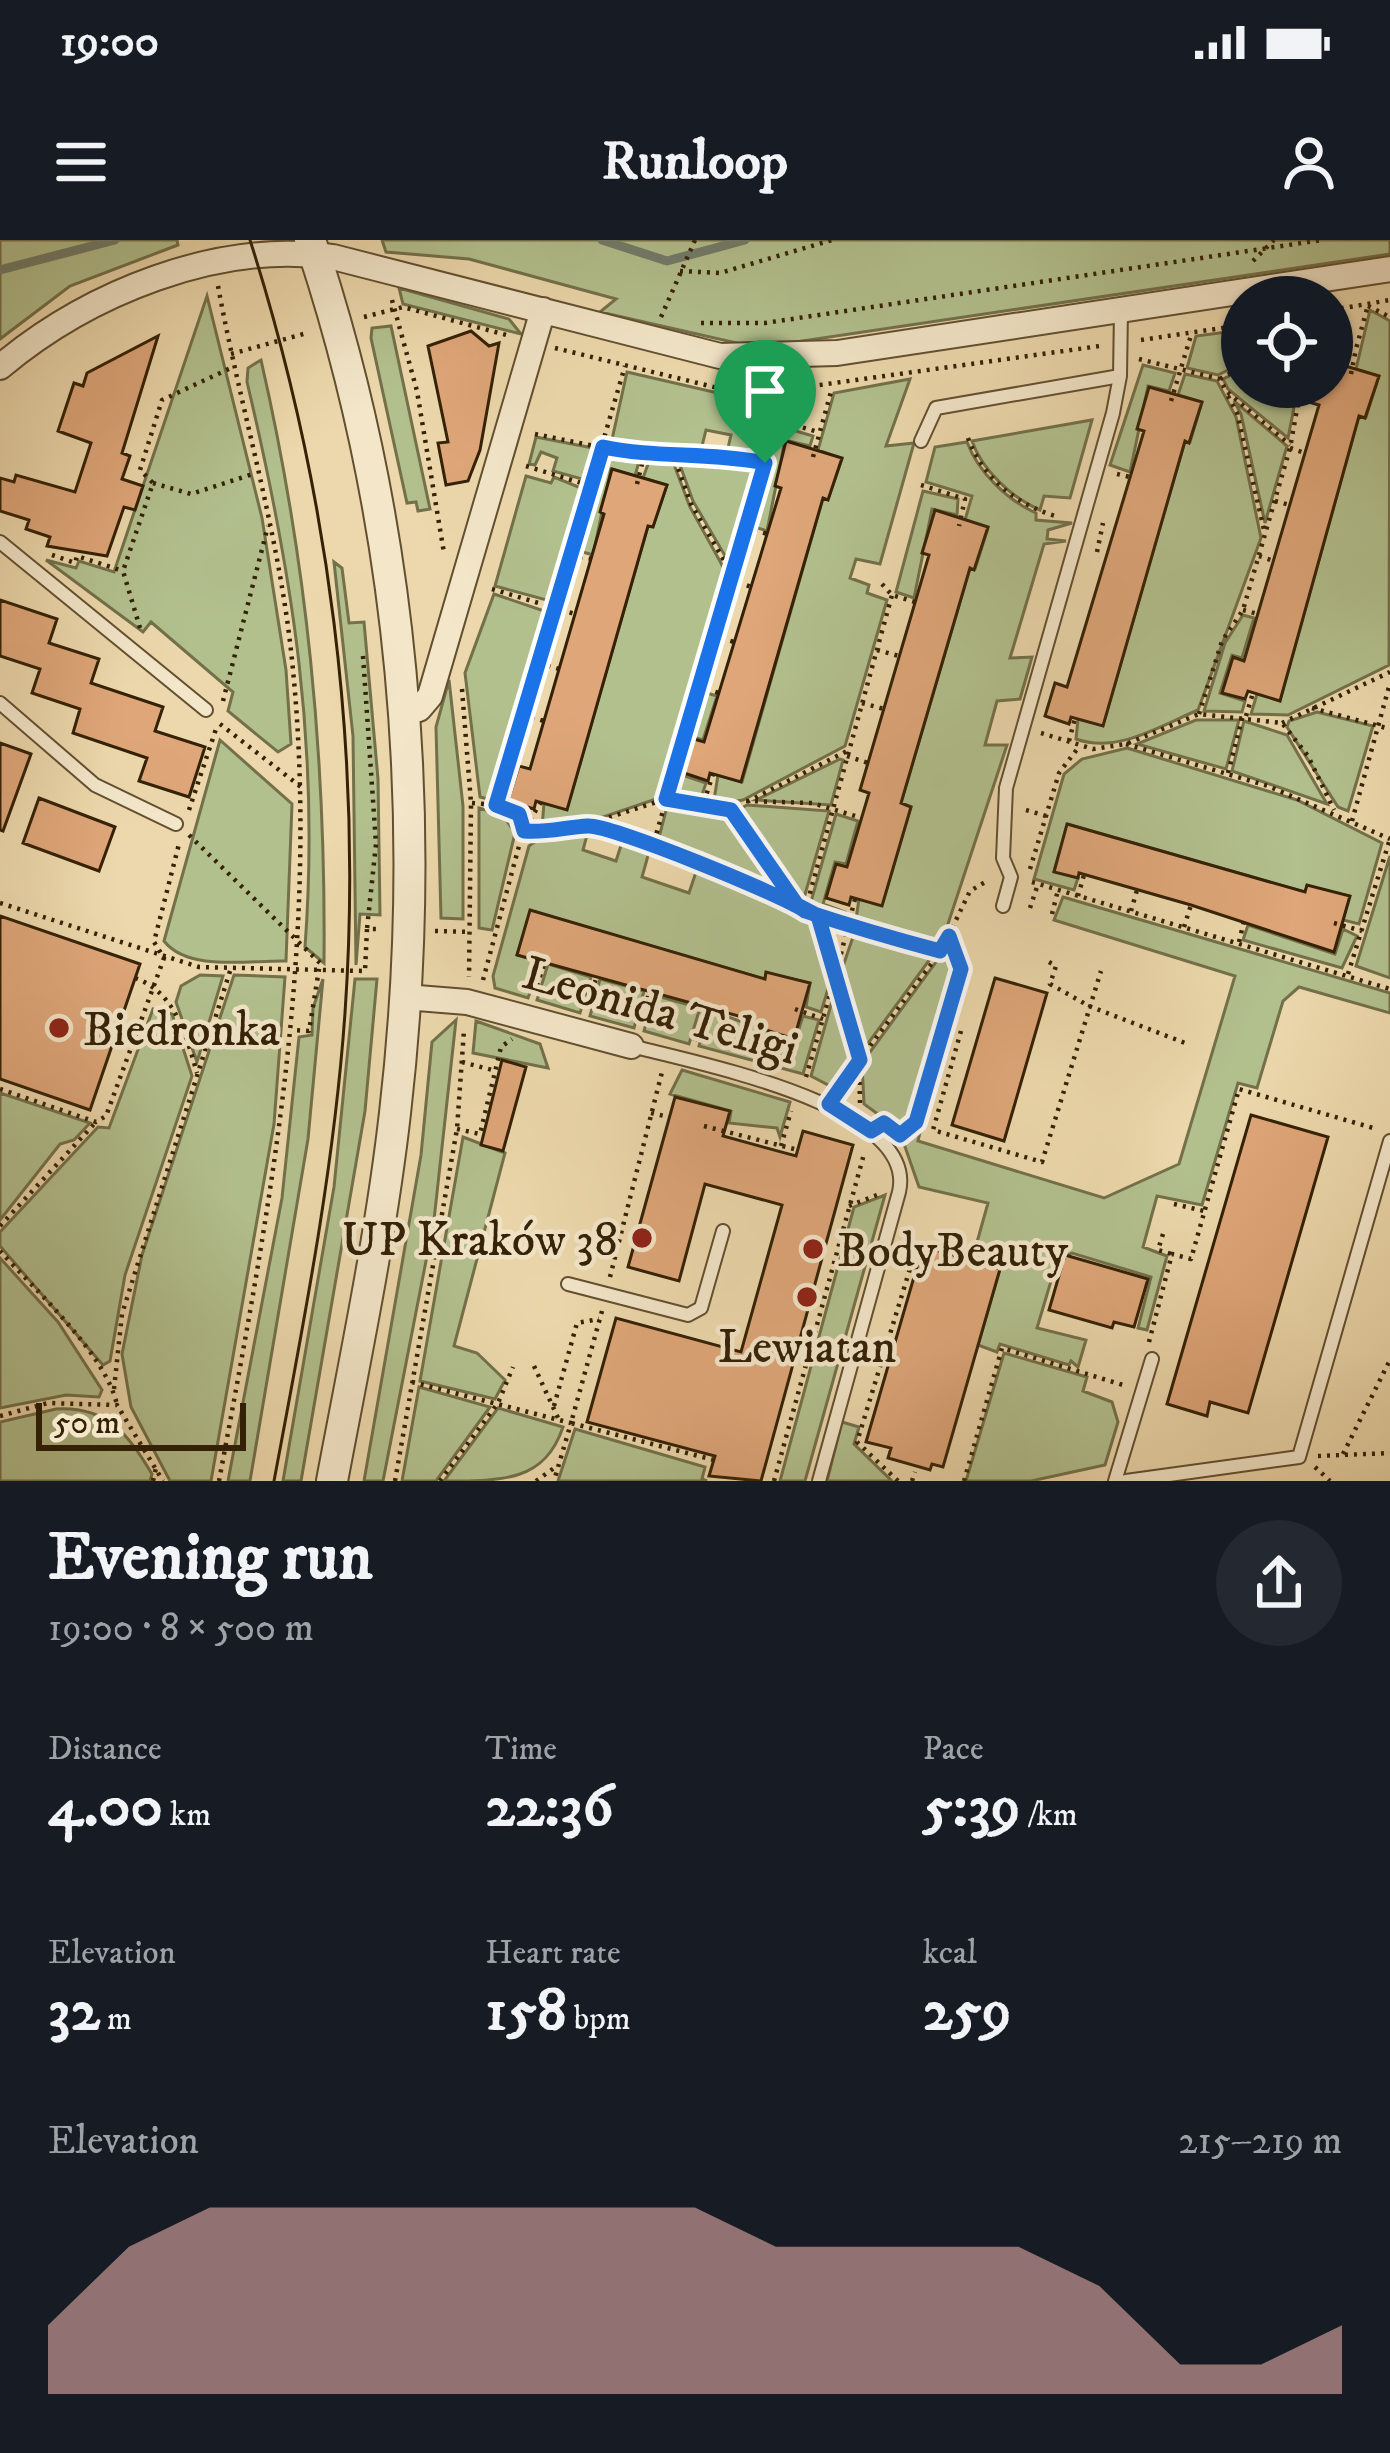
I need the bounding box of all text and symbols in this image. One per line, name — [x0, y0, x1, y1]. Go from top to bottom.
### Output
text: 19:00 — [60, 14, 159, 70]
icon: menu — [48, 129, 114, 195]
text: Runloop — [602, 129, 788, 196]
icon: person — [1276, 129, 1342, 195]
map controls — [1221, 276, 1353, 408]
button: locate — [1221, 276, 1353, 408]
pin — [714, 340, 816, 463]
icon: arrive — [732, 358, 798, 424]
street label: Leonida Teligi — [515, 944, 805, 1080]
place label: Biedronka — [83, 1001, 280, 1061]
marker: Biedronka — [46, 1015, 72, 1041]
place label: UP Kraków 38 — [341, 1211, 618, 1271]
place label: BodyBeauty — [837, 1222, 1068, 1282]
marker: UP Kraków 38 — [629, 1225, 655, 1251]
marker: BodyBeauty — [800, 1236, 826, 1262]
marker: Lewiatan — [794, 1284, 820, 1310]
place label: Lewiatan — [718, 1318, 896, 1378]
scale bar — [36, 1397, 246, 1450]
text: 50 m — [54, 1403, 120, 1444]
text: Evening run — [48, 1518, 373, 1600]
button: share — [1216, 1520, 1342, 1646]
text: 19:00 · 8 × 500 m — [48, 1604, 314, 1653]
text: Distance — [48, 1729, 162, 1770]
text: Time — [485, 1729, 557, 1770]
text: Pace — [923, 1729, 984, 1770]
text: 4.00 — [48, 1770, 163, 1845]
text: 22:36 — [485, 1770, 614, 1845]
text: 5:39 — [923, 1770, 1020, 1845]
text: km — [163, 1795, 211, 1836]
text: /km — [1020, 1795, 1078, 1836]
text: Elevation — [48, 1933, 176, 1974]
text: Heart rate — [485, 1933, 621, 1974]
text: kcal — [923, 1933, 977, 1974]
text: 32 — [48, 1974, 100, 2049]
text: 158 — [485, 1974, 567, 2049]
text: 259 — [923, 1974, 1012, 2049]
text: m — [100, 1999, 132, 2040]
text: bpm — [567, 1999, 631, 2040]
text: Elevation — [48, 2117, 199, 2166]
text: 215–219 m — [1178, 2117, 1342, 2166]

